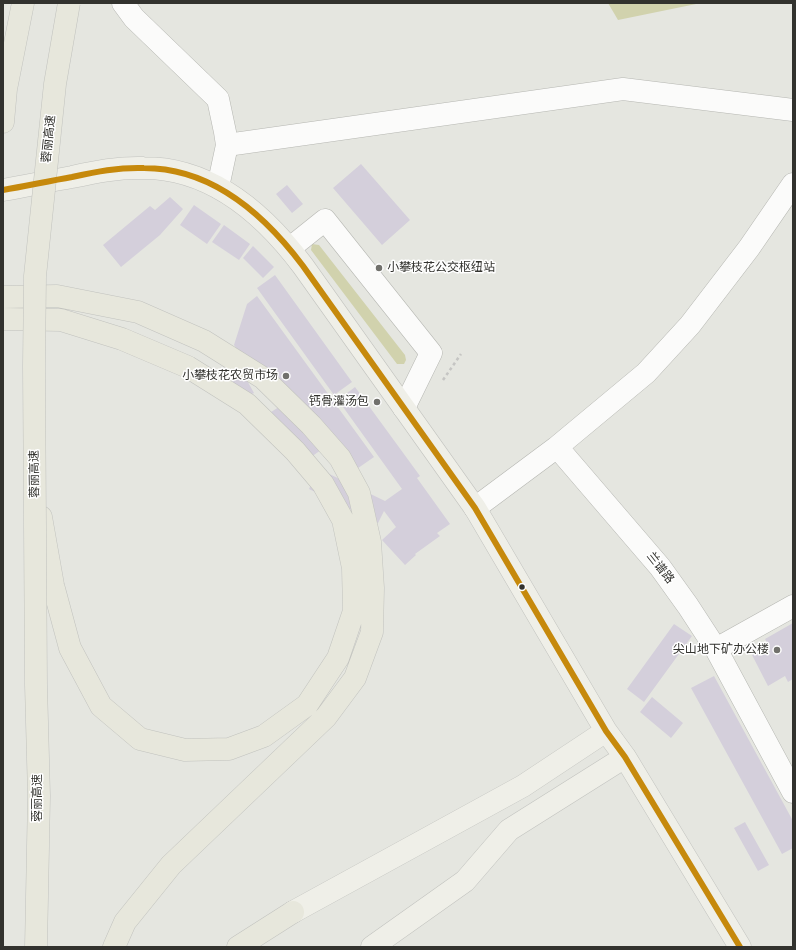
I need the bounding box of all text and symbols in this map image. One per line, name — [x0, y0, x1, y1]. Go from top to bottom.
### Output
street label: 蓉丽高速 — [39, 114, 59, 164]
place label: 小攀枝花公交枢纽站 — [387, 261, 495, 275]
marker: 小攀枝花公交枢纽站 — [374, 263, 384, 273]
place label: 小攀枝花农贸市场 — [182, 369, 278, 383]
marker: 小攀枝花农贸市场 — [281, 371, 291, 381]
place label: 钙骨灌汤包 — [309, 395, 369, 409]
marker: 钙骨灌汤包 — [372, 397, 382, 407]
street label: 蓉丽高速 — [27, 450, 43, 498]
street label: 兰谱路 — [643, 549, 677, 587]
unlabelled marker — [517, 582, 527, 592]
place label: 尖山地下矿办公楼 — [673, 643, 769, 657]
marker: 尖山地下矿办公楼 — [772, 645, 782, 655]
street label: 蓉丽高速 — [31, 774, 45, 822]

